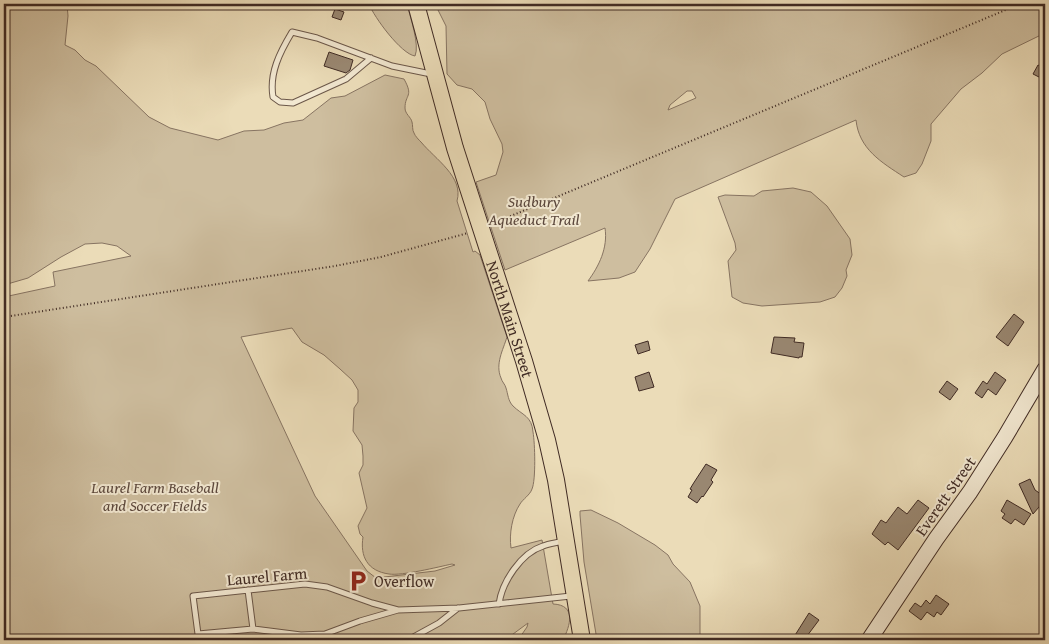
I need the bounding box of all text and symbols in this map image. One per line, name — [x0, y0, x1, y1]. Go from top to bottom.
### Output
park label: Sudbury Aqueduct Trail — [488, 189, 580, 231]
street label: North Main Street — [480, 258, 540, 381]
street label: Everett Street — [909, 451, 982, 541]
park label: Laurel Farm Baseball and Soccer Fields — [90, 475, 219, 517]
street label: Laurel Farm — [226, 561, 308, 591]
parking icon: Overflow — [345, 568, 371, 594]
place label: Overflow — [374, 569, 435, 593]

